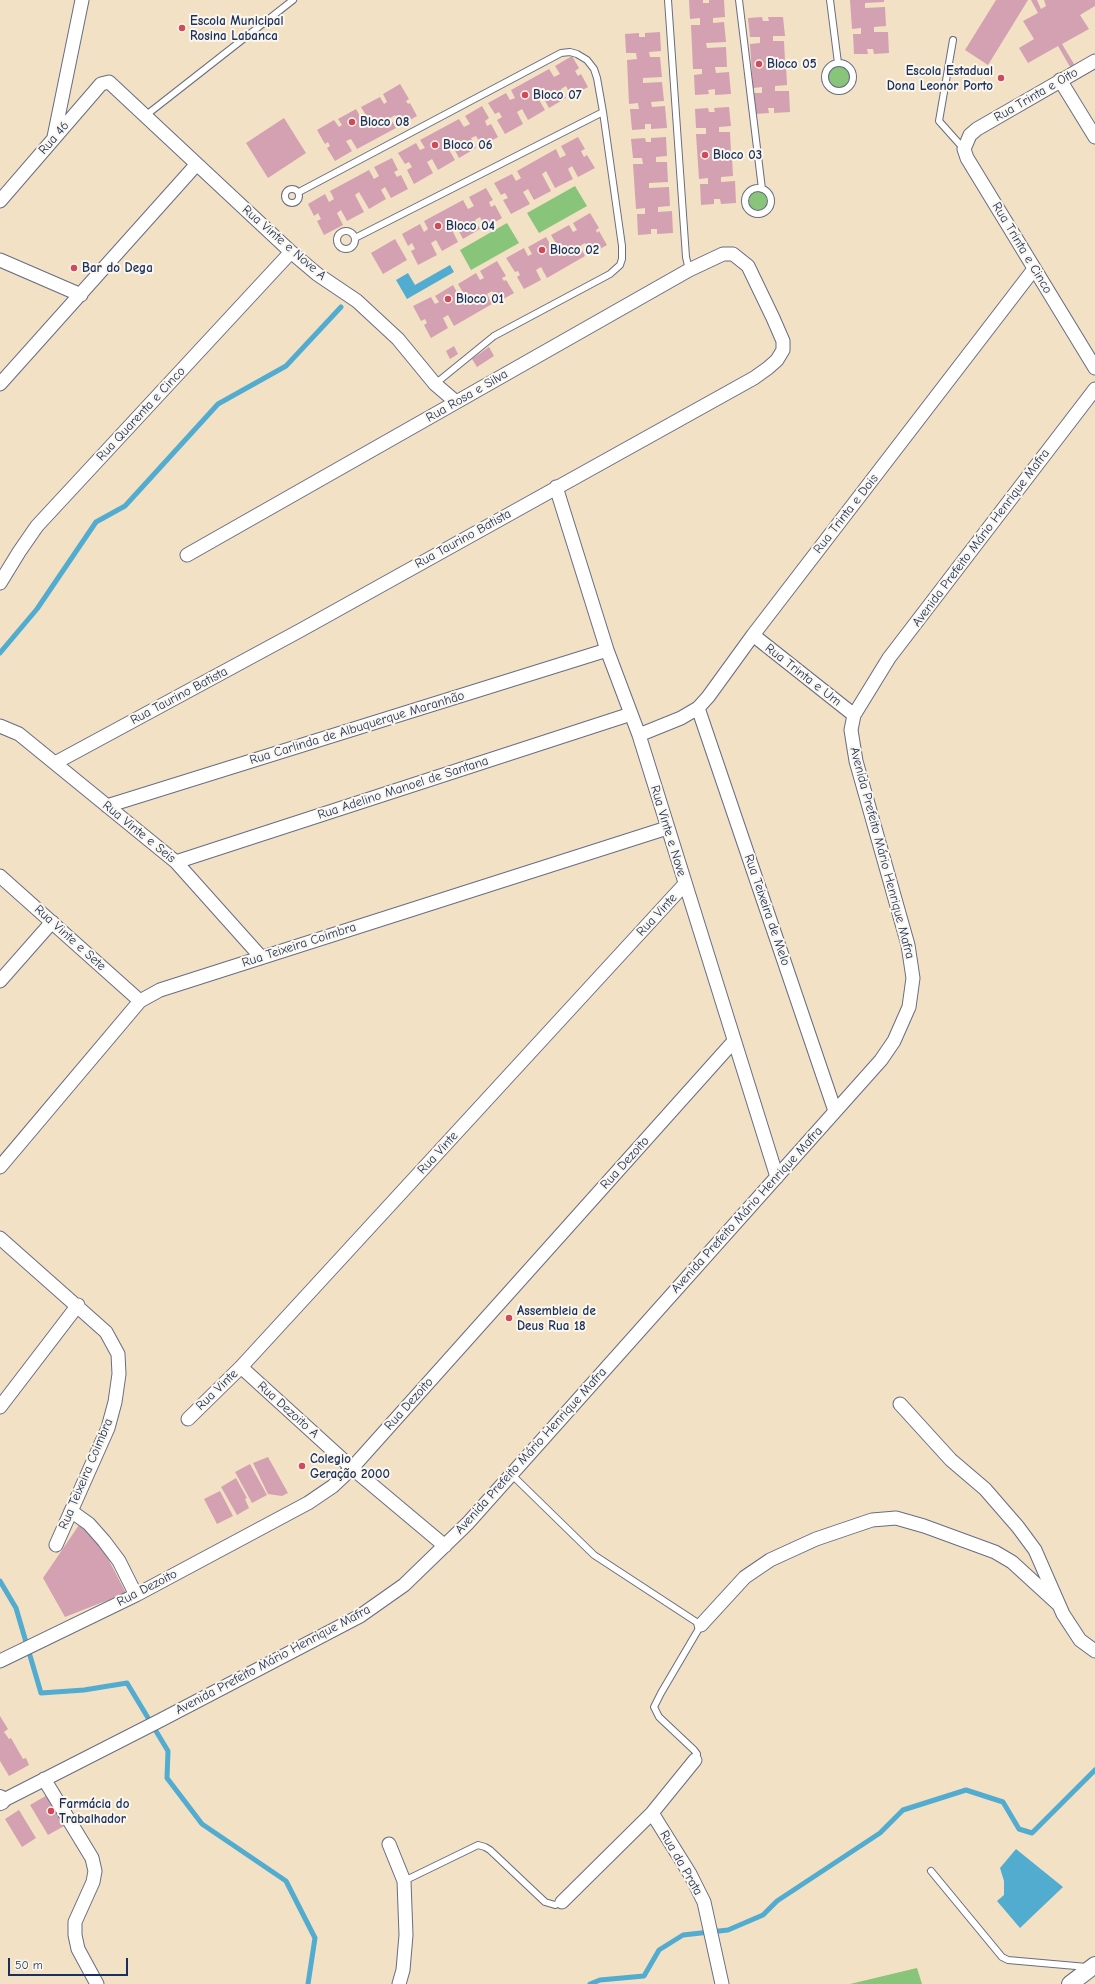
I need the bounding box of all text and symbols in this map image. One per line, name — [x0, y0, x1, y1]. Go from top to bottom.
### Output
place label: Escola Municipal Rosina Labanca — [190, 13, 284, 44]
marker: Escola Municipal Rosina Labanca — [177, 23, 187, 33]
place label: Bloco 05 — [767, 56, 817, 72]
marker: Bloco 05 — [754, 59, 764, 69]
place label: Escola Estadual Dona Leonor Porto — [887, 63, 993, 94]
street label: Rua Trinta e Oito — [991, 65, 1081, 125]
marker: Escola Estadual Dona Leonor Porto — [996, 73, 1006, 83]
place label: Bloco 07 — [533, 87, 581, 103]
marker: Bloco 07 — [520, 90, 530, 100]
place label: Bloco 08 — [360, 114, 409, 130]
marker: Bloco 08 — [347, 117, 357, 127]
street label: Rua 46 — [35, 118, 73, 158]
place label: Bloco 06 — [443, 137, 492, 153]
marker: Bloco 06 — [430, 140, 440, 150]
place label: Bloco 03 — [713, 147, 762, 163]
marker: Bloco 03 — [700, 150, 710, 160]
street label: Rua Trinta e Cinco — [989, 199, 1055, 297]
street label: Rua Vinte e Nove A — [239, 202, 329, 284]
place label: Bloco 04 — [446, 218, 495, 234]
marker: Bloco 04 — [433, 221, 443, 231]
place label: Bloco 02 — [550, 242, 599, 258]
marker: Bloco 02 — [537, 245, 547, 255]
place label: Bar do Dega — [82, 260, 153, 276]
marker: Bar do Dega — [69, 263, 79, 273]
place label: Bloco 01 — [456, 291, 504, 307]
marker: Bloco 01 — [443, 294, 453, 304]
street label: Rua Quarenta e Cinco — [93, 364, 189, 464]
street label: Rua Rosa e Silva — [423, 366, 511, 426]
street label: Avenida Prefeito Mário Henrique Mafra — [909, 446, 1053, 630]
street label: Rua Trinta e Dois — [810, 471, 882, 557]
street label: Rua Taurino Batista — [412, 506, 514, 572]
street label: Rua Trinta e Um — [762, 640, 844, 710]
street label: Rua Taurino Batista — [128, 664, 230, 728]
street label: Rua Carlinda de Albuquerque Maranhão — [248, 688, 466, 768]
street label: Avenida Prefeito Mário Henrique Mafra — [846, 745, 918, 961]
street label: Rua Adelino Manoel de Santana — [316, 753, 490, 823]
street label: Rua Vinte e Nove — [647, 783, 689, 879]
street label: Rua Vinte e Seis — [99, 798, 179, 866]
street label: Rua Teixeira de Melo — [741, 852, 793, 968]
street label: Rua Vinte — [633, 891, 681, 939]
street label: Rua Vinte e Sete — [31, 902, 109, 974]
street label: Rua Teixeira Coimbra — [240, 919, 358, 971]
street label: Avenida Prefeito Mário Henrique Mafra — [668, 1124, 826, 1296]
street label: Rua Vinte — [414, 1129, 462, 1177]
street label: Rua Dezoito — [597, 1133, 653, 1193]
place label: Assembleia de Deus Rua 18 — [517, 1303, 596, 1334]
marker: Assembleia de Deus Rua 18 — [504, 1313, 514, 1323]
street label: Avenida Prefeito Mário Henrique Mafra — [452, 1365, 610, 1537]
street label: Rua Vinte — [193, 1366, 241, 1414]
street label: Rua Dezoito — [381, 1374, 437, 1434]
street label: Rua Dezoito A — [254, 1378, 322, 1442]
street label: Rua Teixeira Coimbra — [56, 1416, 116, 1532]
place label: Colegio Geração 2000 — [310, 1451, 390, 1482]
marker: Colegio Geração 2000 — [297, 1461, 307, 1471]
street label: Rua Dezoito — [114, 1566, 180, 1610]
street label: Avenida Prefeito Mário Henrique Mafra — [173, 1602, 373, 1718]
place label: Farmácia do Trabalhador — [59, 1796, 129, 1827]
marker: Farmácia do Trabalhador — [46, 1806, 56, 1816]
street label: Rua da Prata — [656, 1828, 706, 1898]
scale bar — [10, 1950, 130, 1976]
text: 50 m — [15, 1958, 43, 1972]

